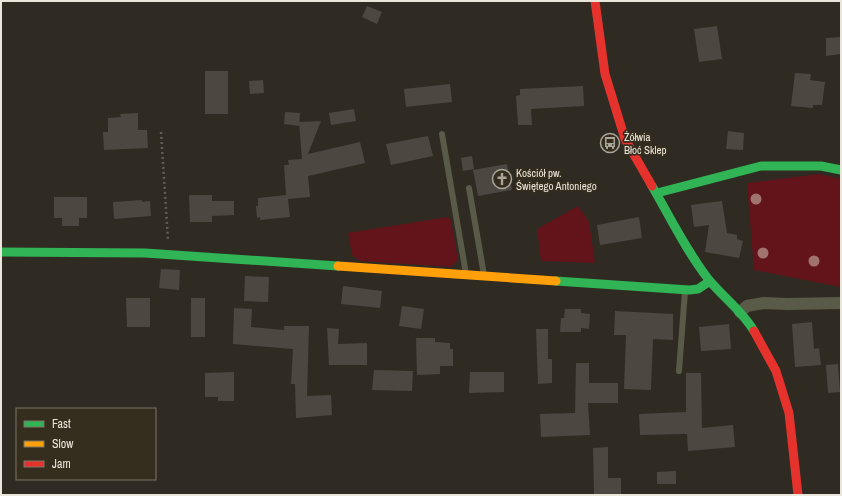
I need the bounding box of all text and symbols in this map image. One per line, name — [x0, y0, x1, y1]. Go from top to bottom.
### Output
place label: Żółwia Błoć Sklep — [624, 130, 667, 157]
bus stop icon: Żółwia Błoć Sklep — [599, 132, 621, 154]
place label: Kościół pw. Świętego Antoniego — [516, 166, 597, 193]
church icon: Kościół pw. Świętego Antoniego — [491, 168, 513, 190]
legend — [16, 408, 156, 480]
text: Fast — [52, 416, 71, 432]
text: Slow — [52, 436, 74, 452]
text: Jam — [52, 456, 71, 472]

